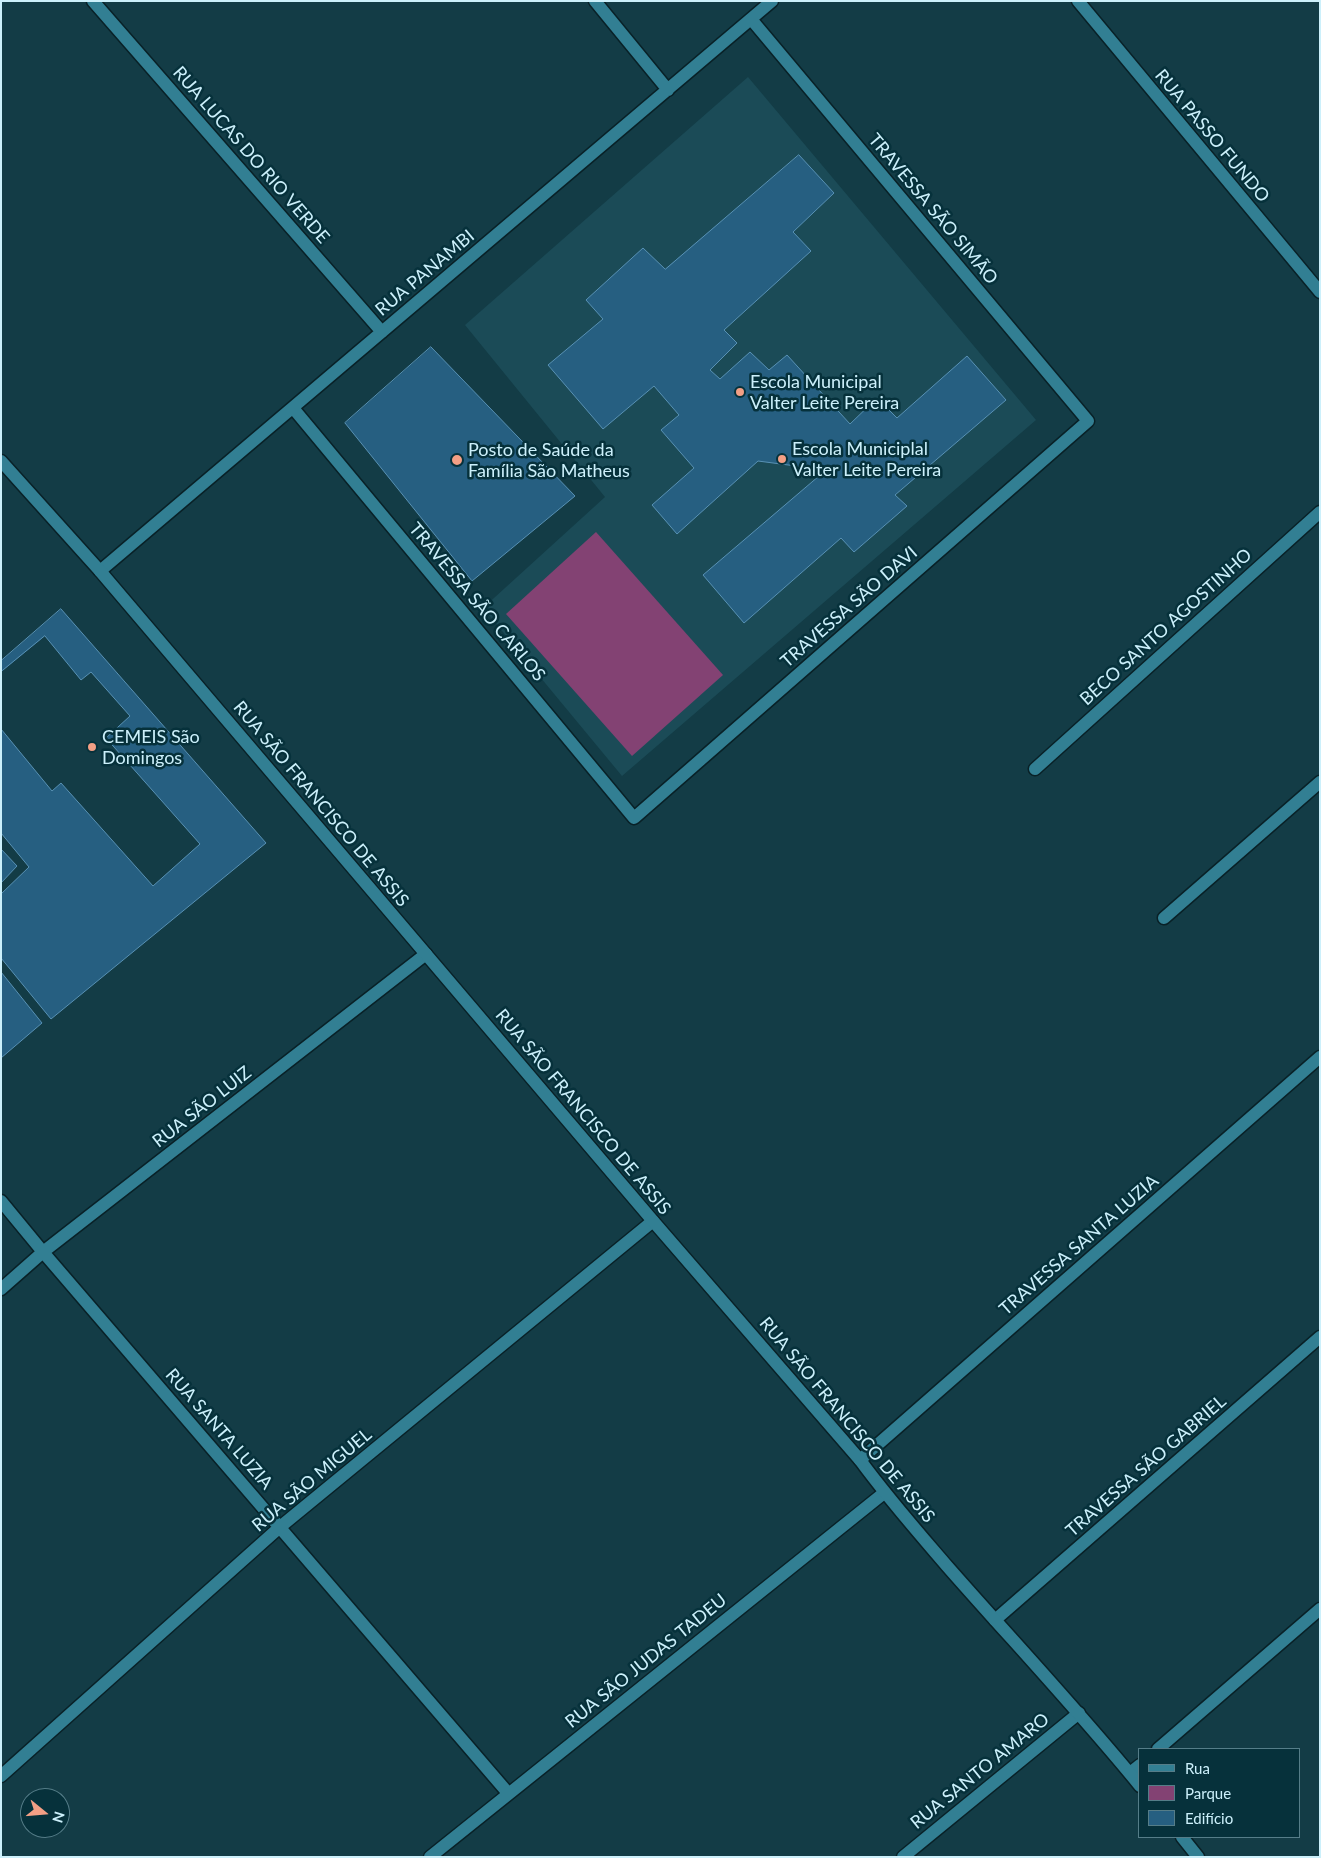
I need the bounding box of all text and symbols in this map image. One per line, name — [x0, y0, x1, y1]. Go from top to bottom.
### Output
street label: RUA LUCAS DO RIO VERDE — [168, 62, 334, 248]
street label: RUA PASSO FUNDO — [1150, 65, 1274, 207]
street label: TRAVESSA SÃO SIMÃO — [864, 129, 1002, 289]
street label: RUA PANAMBI — [371, 225, 479, 321]
place label: Escola Municipal Valter Leite Pereira — [750, 371, 899, 414]
marker: Escola Municipal Valter Leite Pereira — [734, 386, 746, 398]
place label: Escola Municiplal Valter Leite Pereira — [792, 438, 941, 480]
place label: Posto de Saúde da Família São Matheus — [468, 439, 630, 482]
marker: Posto de Saúde da Família São Matheus — [450, 453, 464, 467]
marker: Escola Municiplal Valter Leite Pereira — [776, 453, 788, 465]
street label: TRAVESSA SÃO CARLOS — [404, 518, 550, 686]
street label: TRAVESSA SÃO DAVI — [776, 542, 922, 672]
street label: BECO SANTO AGOSTINHO — [1076, 544, 1256, 710]
street label: RUA SÃO FRANCISCO DE ASSIS — [229, 697, 413, 911]
place label: CEMEIS São Domingos — [102, 726, 200, 769]
marker: CEMEIS São Domingos — [86, 741, 98, 753]
street label: RUA SÃO FRANCISCO DE ASSIS — [491, 1005, 675, 1219]
street label: RUA SÃO LUIZ — [148, 1062, 256, 1152]
street label: TRAVESSA SANTA LUZIA — [995, 1170, 1163, 1320]
street label: RUA SÃO FRANCISCO DE ASSIS — [755, 1313, 939, 1527]
street label: RUA SANTA LUZIA — [161, 1364, 277, 1494]
street label: TRAVESSA SÃO GABRIEL — [1062, 1391, 1230, 1541]
street label: RUA SÃO MIGUEL — [248, 1424, 376, 1536]
street label: RUA SÃO JUDAS TADEU — [561, 1589, 731, 1733]
street label: RUA SANTO AMARO — [906, 1708, 1054, 1834]
legend — [1138, 1748, 1301, 1838]
text: Rua — [1185, 1759, 1210, 1777]
text: Parque — [1185, 1784, 1231, 1802]
north arrow — [20, 1788, 70, 1838]
text: Edifício — [1185, 1809, 1233, 1827]
text: N — [49, 1810, 69, 1825]

